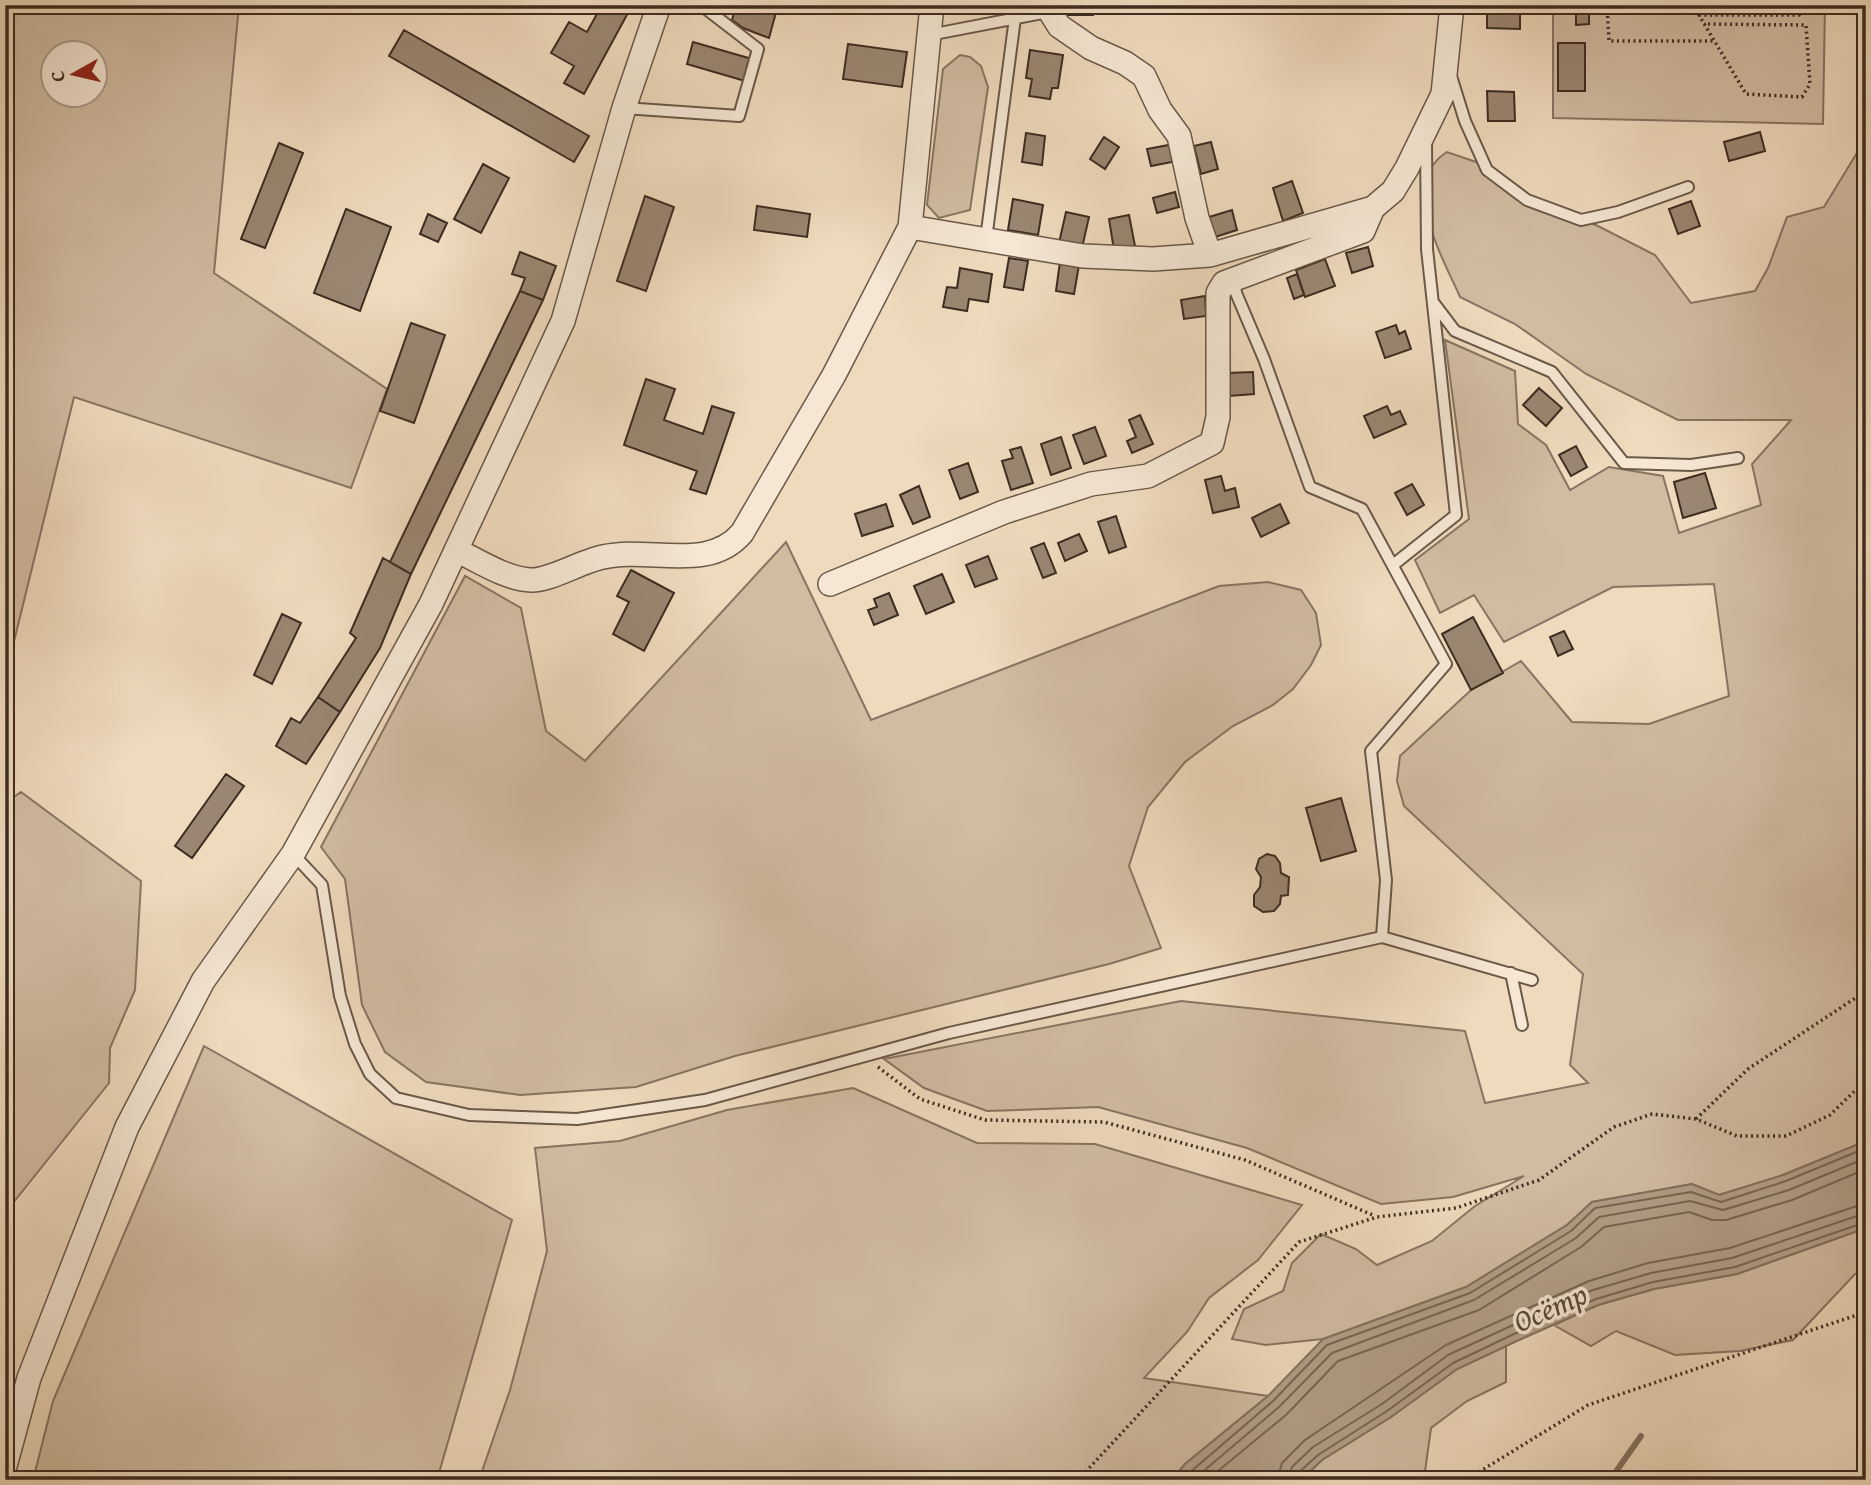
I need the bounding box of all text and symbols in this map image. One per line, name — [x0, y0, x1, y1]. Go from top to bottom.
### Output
north arrow — [38, 38, 108, 108]
text: С — [43, 69, 72, 84]
water label: Осётр — [1506, 1271, 1594, 1343]

